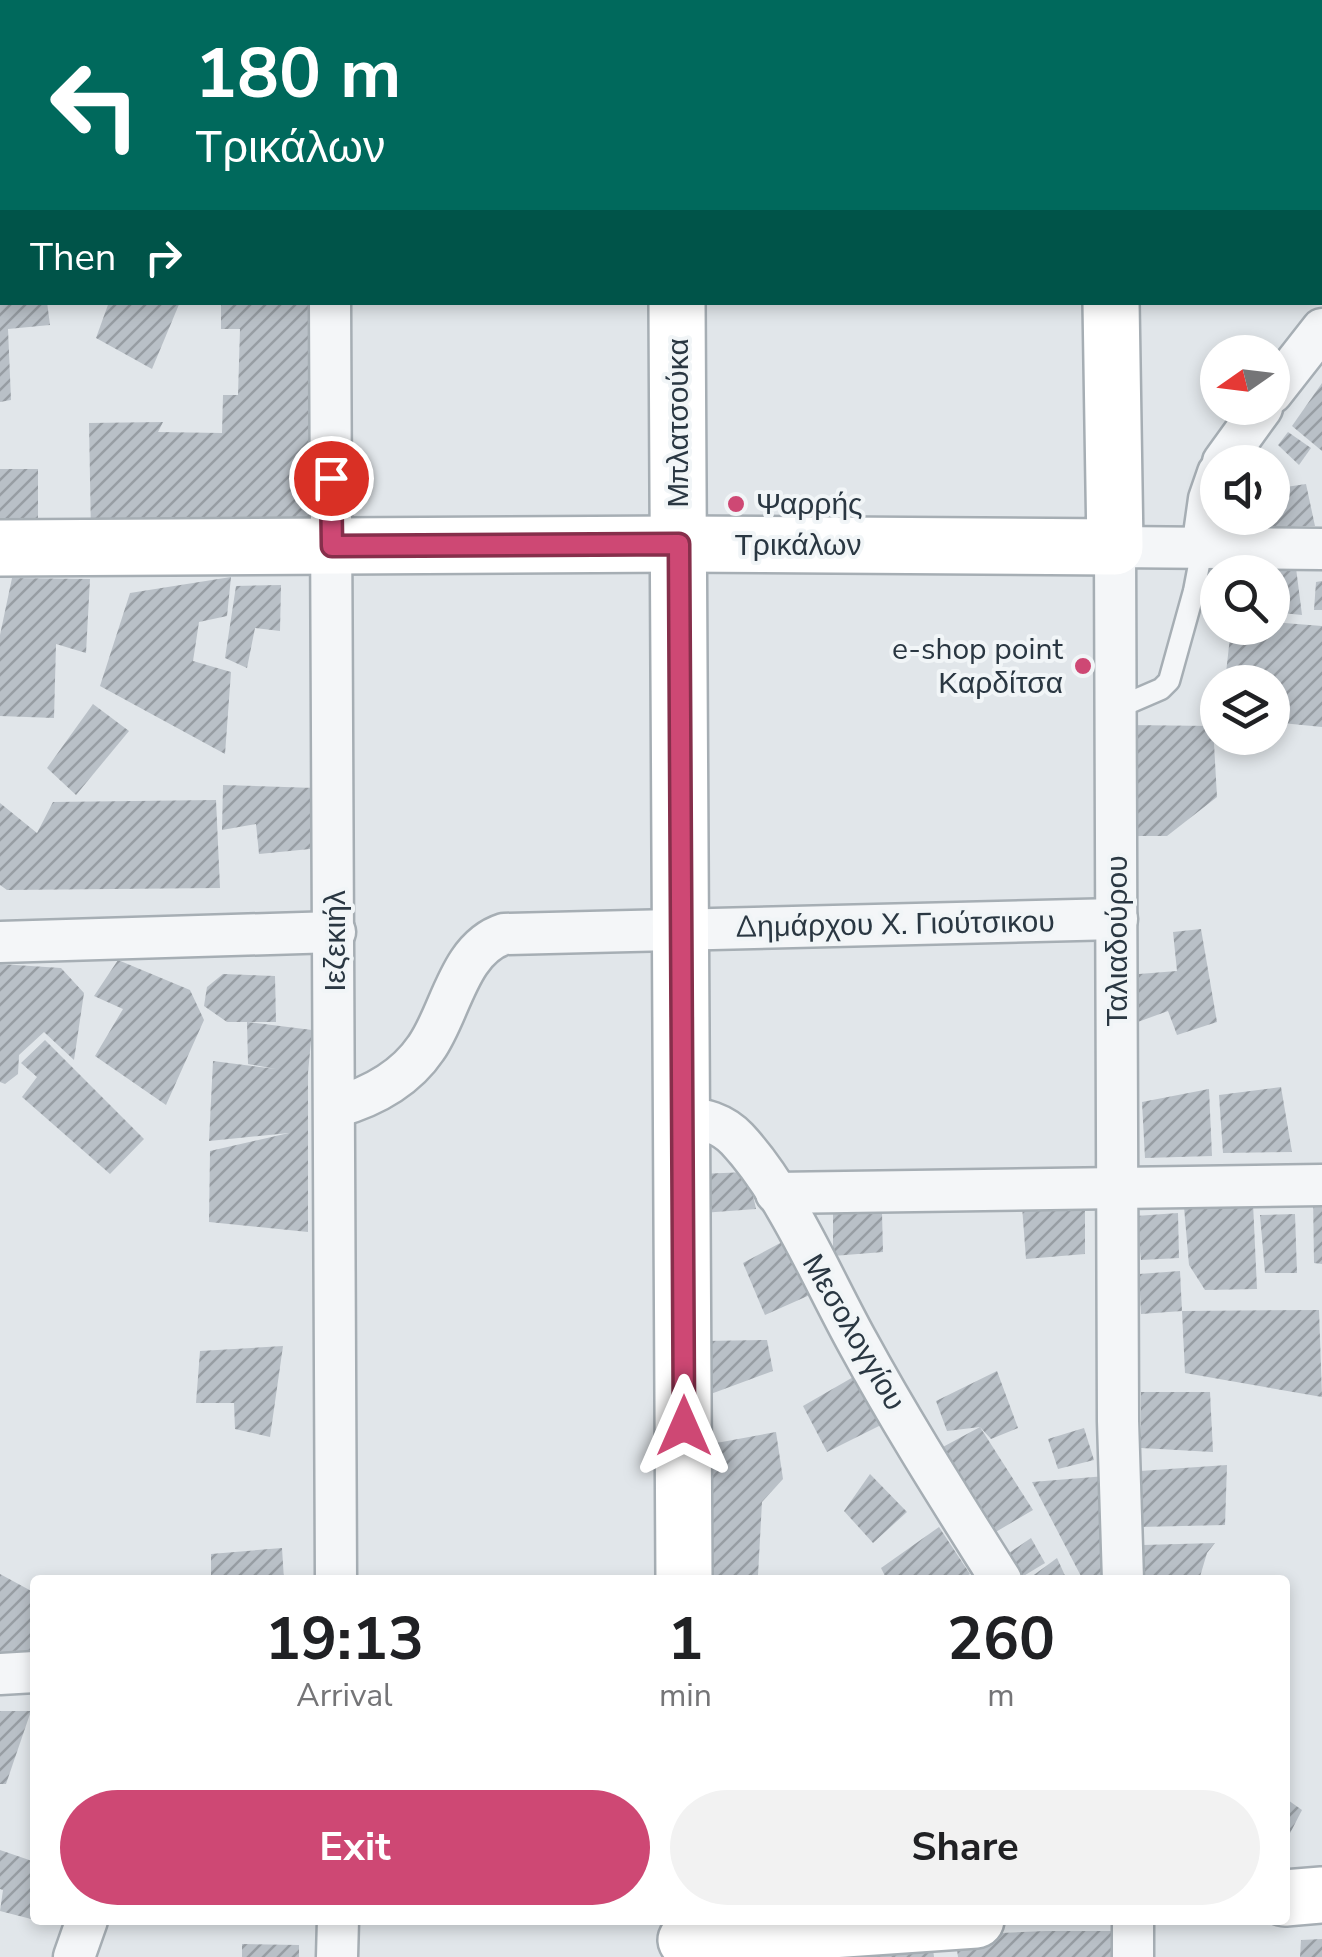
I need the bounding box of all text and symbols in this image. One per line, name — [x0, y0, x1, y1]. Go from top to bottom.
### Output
text: 180 m — [195, 26, 401, 122]
icon: left — [30, 40, 160, 170]
text: Τρικάλων — [195, 117, 386, 178]
icon: right — [136, 230, 191, 285]
text: Then — [30, 232, 116, 283]
north arrow — [1200, 335, 1290, 425]
map controls — [1200, 335, 1290, 755]
street label: Μπλατσούκα — [658, 338, 699, 508]
pin — [289, 436, 374, 521]
button: sound — [1200, 445, 1290, 535]
icon: arrive — [304, 451, 359, 506]
place label: Ψαρρής — [756, 484, 863, 525]
marker: Ψαρρής — [725, 493, 747, 515]
street label: Τρικάλων — [734, 525, 862, 566]
button: search — [1200, 555, 1290, 645]
place label: e-shop point Καρδίτσα — [892, 629, 1063, 704]
marker: e-shop point Καρδίτσα — [1072, 655, 1094, 677]
button: layers — [1200, 665, 1290, 755]
street label: Ταλιαδούρου — [1097, 855, 1138, 1027]
street label: Ιεζεκιήλ — [315, 890, 356, 992]
street label: Δημάρχου Χ. Γιούτσικου — [735, 901, 1055, 948]
street label: Μεσολογγίου — [792, 1247, 915, 1418]
position arrow — [632, 1374, 736, 1478]
text: 19:13 — [265, 1598, 424, 1680]
text: 1 — [667, 1598, 703, 1680]
text: 260 — [947, 1598, 1055, 1680]
text: Arrival — [296, 1674, 393, 1717]
text: min — [659, 1674, 712, 1717]
text: m — [987, 1674, 1015, 1717]
button: Exit — [60, 1790, 650, 1905]
button: Share — [670, 1790, 1260, 1905]

